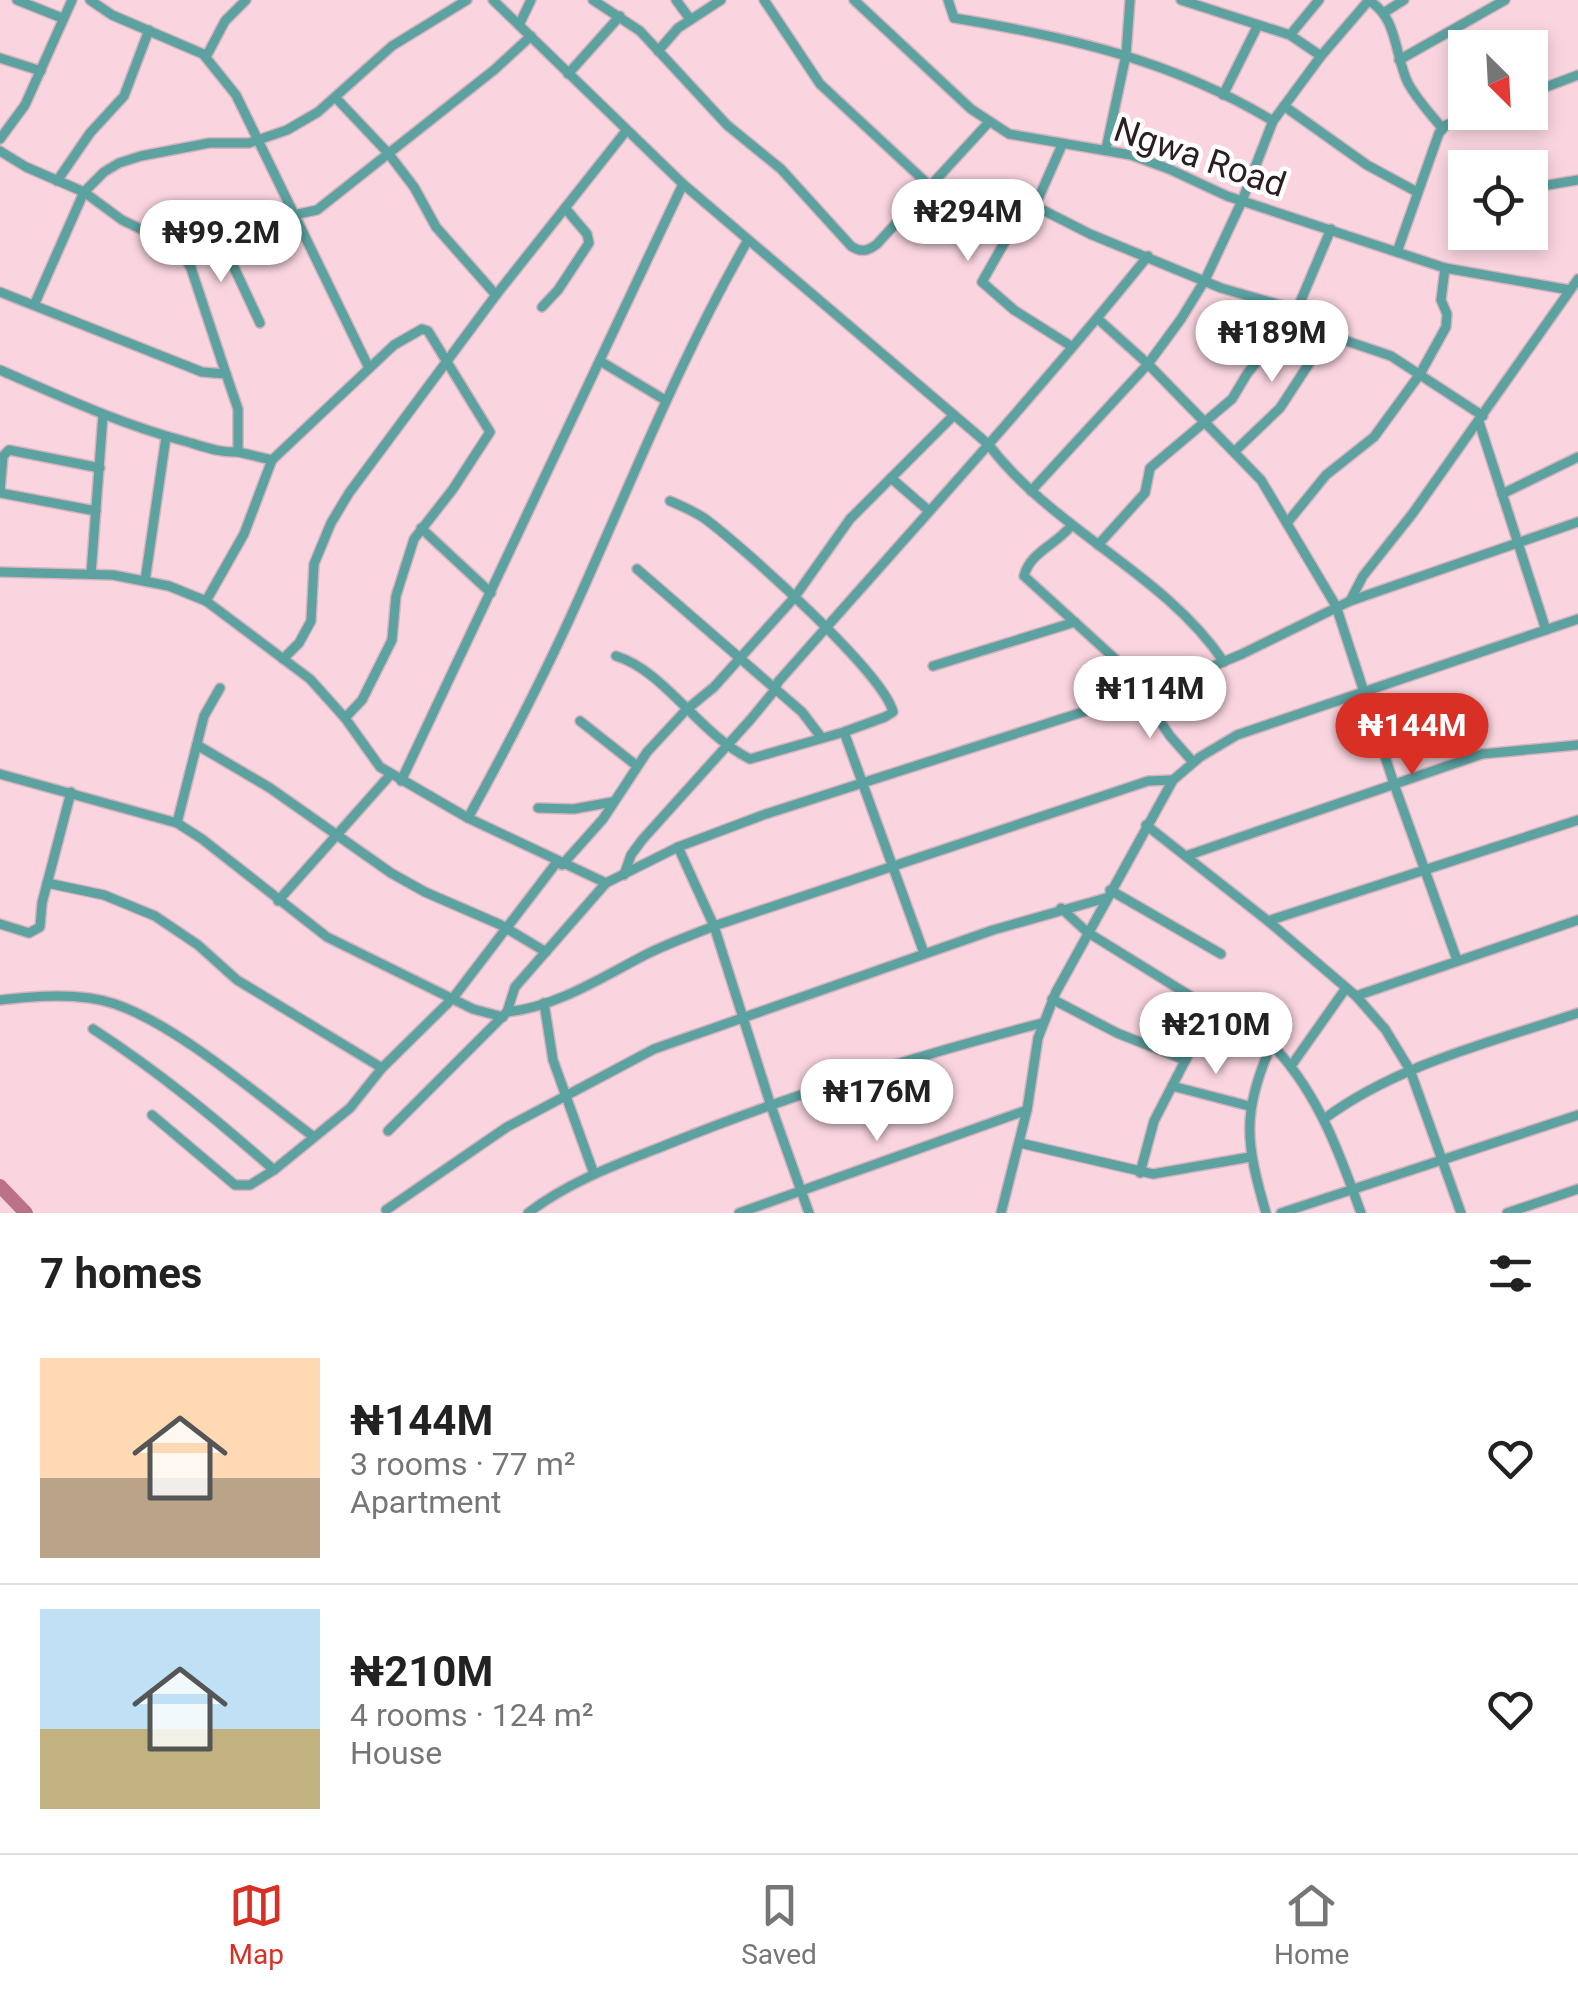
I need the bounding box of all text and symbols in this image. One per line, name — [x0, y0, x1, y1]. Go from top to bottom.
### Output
north arrow — [1448, 30, 1548, 130]
map controls — [1448, 30, 1548, 250]
street label: Ngwa Road — [1109, 109, 1291, 206]
button: locate — [1448, 150, 1548, 250]
pin: ₦294M — [898, 179, 1038, 264]
text: ₦294M — [913, 192, 1023, 230]
pin: ₦99.2M — [140, 200, 302, 285]
text: ₦99.2M — [162, 213, 280, 251]
pin: ₦189M — [1202, 300, 1342, 385]
text: ₦189M — [1217, 313, 1327, 351]
pin: ₦114M — [1080, 656, 1220, 741]
text: ₦114M — [1095, 669, 1205, 707]
pin: ₦144M — [1342, 693, 1482, 778]
text: ₦144M — [1357, 706, 1467, 744]
pin: ₦210M — [1146, 992, 1286, 1077]
text: ₦210M — [1161, 1005, 1271, 1043]
pin: ₦176M — [807, 1059, 947, 1144]
text: ₦176M — [822, 1072, 932, 1110]
icon: filters — [1483, 1246, 1538, 1301]
text: 7 homes — [40, 1249, 202, 1298]
text: ₦144M — [350, 1396, 493, 1445]
icon: home — [120, 1398, 240, 1518]
icon: heart — [1483, 1431, 1538, 1486]
text: 3 rooms · 77 m² — [350, 1445, 575, 1483]
text: Apartment — [350, 1483, 502, 1521]
text: ₦210M — [350, 1647, 493, 1696]
icon: home — [120, 1649, 240, 1769]
icon: heart — [1483, 1682, 1538, 1737]
text: 4 rooms · 124 m² — [350, 1696, 593, 1734]
text: House — [350, 1734, 442, 1772]
tab: Map — [229, 1878, 284, 1971]
tab: Saved — [741, 1878, 817, 1971]
tab: Home — [1274, 1878, 1349, 1971]

